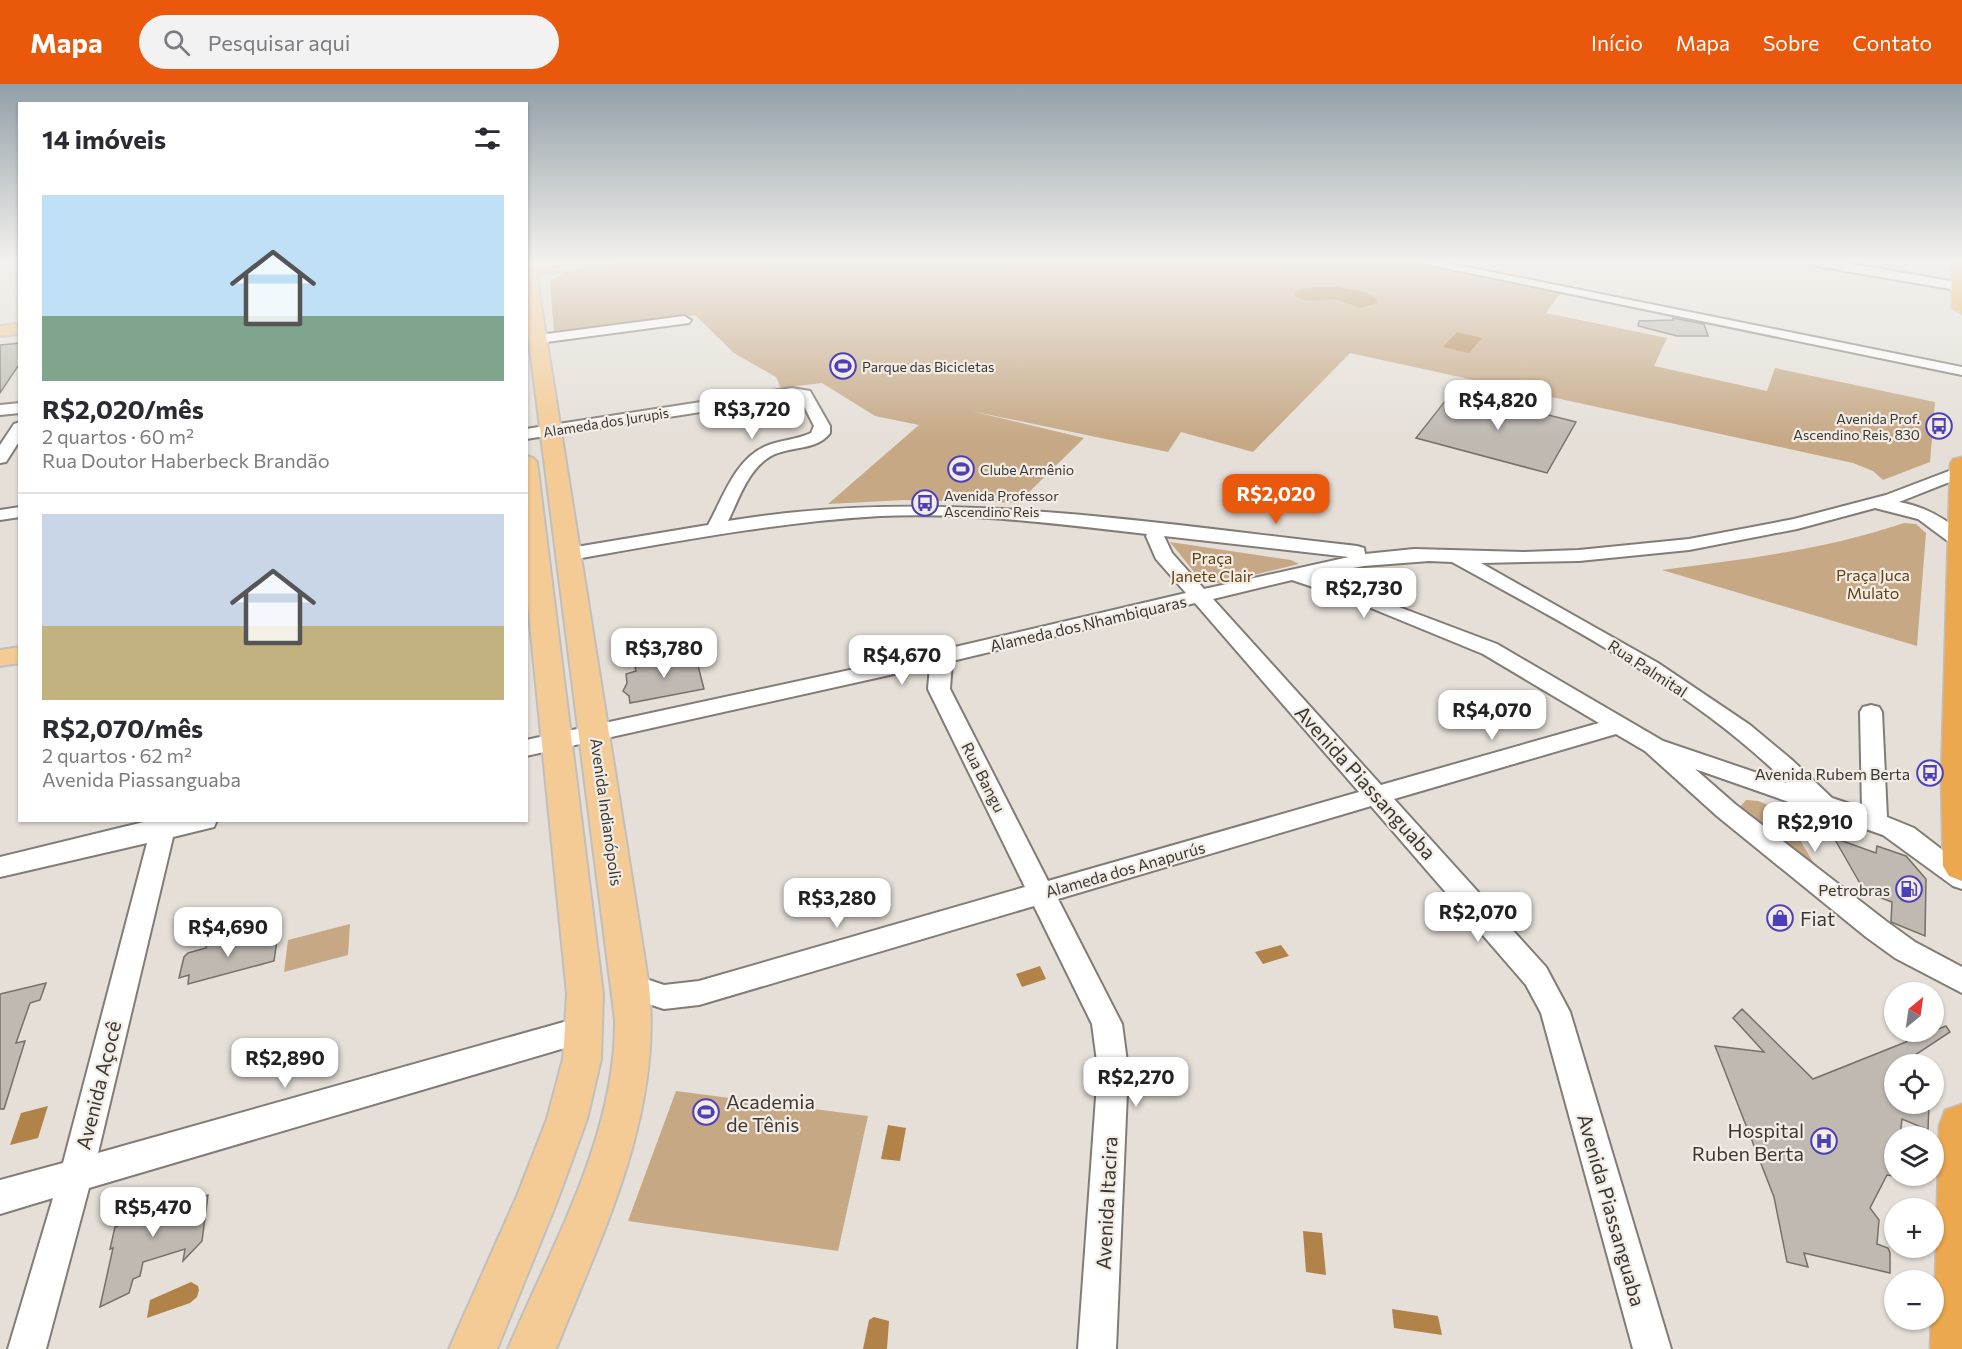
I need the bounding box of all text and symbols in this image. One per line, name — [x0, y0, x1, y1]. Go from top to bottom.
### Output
search box — [139, 15, 559, 69]
text: Mapa — [30, 25, 103, 59]
icon: search — [160, 26, 193, 59]
text: Pesquisar aqui — [208, 29, 350, 56]
text: Início — [1591, 30, 1643, 55]
text: Mapa — [1676, 30, 1730, 55]
text: Sobre — [1763, 30, 1819, 55]
text: Contato — [1852, 30, 1932, 55]
icon: filters — [471, 122, 504, 155]
text: 14 imóveis — [42, 123, 166, 154]
icon: home — [219, 234, 327, 342]
sports icon: Parque das Bicicletas — [828, 351, 858, 381]
place label: Parque das Bicicletas — [862, 358, 994, 375]
pin: R$4,820 — [1443, 380, 1553, 431]
text: R$4,820 — [1458, 387, 1538, 411]
pin: R$3,720 — [697, 389, 807, 440]
text: R$2,020/mês — [42, 393, 204, 424]
text: R$3,720 — [713, 396, 791, 420]
street label: Alameda dos Jurupis — [542, 404, 670, 440]
place label: Avenida Prof. Ascendino Reis, 830 — [1793, 410, 1920, 443]
bus stop icon: Avenida Prof. Ascendino Reis, 830 — [1924, 411, 1954, 441]
text: 2 quartos · 60 m² — [42, 424, 194, 448]
text: Rua Doutor Haberbeck Brandão — [42, 448, 330, 472]
sports icon: Clube Armênio — [946, 454, 976, 484]
place label: Clube Armênio — [980, 461, 1074, 478]
pin: R$2,020 — [1221, 474, 1331, 525]
text: R$2,020 — [1236, 481, 1316, 505]
place label: Avenida Professor Ascendino Reis — [944, 487, 1059, 520]
bus stop icon: Avenida Professor Ascendino Reis — [910, 488, 940, 518]
park label: Praça Janete Clair — [1171, 548, 1254, 585]
icon: home — [219, 553, 327, 661]
park label: Praça Juca Mulato — [1836, 565, 1910, 602]
pin: R$2,730 — [1309, 568, 1419, 619]
text: R$2,730 — [1325, 575, 1403, 599]
street label: Alameda dos Nhambiquaras — [988, 591, 1188, 655]
pin: R$3,780 — [609, 628, 719, 679]
text: R$3,780 — [625, 635, 703, 659]
pin: R$4,670 — [847, 635, 957, 686]
street label: Rua Palmital — [1605, 635, 1691, 701]
text: R$4,670 — [863, 642, 941, 666]
pin: R$4,070 — [1437, 690, 1547, 741]
text: R$4,070 — [1452, 697, 1532, 721]
street label: Avenida Piassanguaba — [1291, 700, 1441, 864]
text: R$2,070/mês — [42, 712, 203, 743]
street label: Avenida Indianópolis — [587, 737, 627, 887]
street label: Rua Bangu — [958, 739, 1010, 815]
text: 2 quartos · 62 m² — [42, 743, 192, 767]
bus stop icon: Avenida Rubem Berta — [1915, 758, 1945, 788]
place label: Avenida Rubem Berta — [1755, 764, 1910, 783]
text: Avenida Piassanguaba — [42, 767, 241, 791]
pin: R$2,910 — [1760, 802, 1870, 853]
text: R$2,910 — [1777, 809, 1853, 833]
street label: Alameda dos Anapurús — [1043, 837, 1207, 901]
fuel station icon: Petrobras — [1894, 874, 1924, 904]
pin: R$3,280 — [782, 878, 892, 929]
place label: Petrobras — [1818, 880, 1890, 899]
text: R$3,280 — [798, 885, 876, 909]
pin: R$2,070 — [1423, 892, 1533, 943]
text: R$2,070 — [1439, 899, 1517, 923]
shop icon: Fiat — [1765, 903, 1795, 933]
place label: Fiat — [1800, 906, 1835, 930]
pin: R$4,690 — [173, 907, 283, 958]
text: R$4,690 — [188, 914, 268, 938]
north arrow — [1884, 982, 1944, 1042]
map controls — [1884, 982, 1944, 1330]
street label: Avenida Açocê — [70, 1018, 126, 1152]
pin: R$2,890 — [230, 1038, 340, 1089]
text: R$2,890 — [245, 1045, 325, 1069]
button: locate — [1884, 1054, 1944, 1114]
pin: R$2,270 — [1081, 1057, 1191, 1108]
text: R$2,270 — [1097, 1064, 1175, 1088]
place label: Academia de Tênis — [726, 1089, 815, 1136]
sports icon: Academia de Tênis — [691, 1097, 721, 1127]
street label: Avenida Piassanguaba — [1573, 1111, 1651, 1309]
place label: Hospital Ruben Berta — [1692, 1118, 1804, 1165]
hospital icon: Hospital Ruben Berta — [1809, 1126, 1839, 1156]
button: layers — [1884, 1126, 1944, 1186]
street label: Avenida Itacira — [1091, 1136, 1121, 1270]
pin: R$5,470 — [98, 1187, 208, 1238]
text: R$5,470 — [114, 1194, 192, 1218]
button: + — [1884, 1198, 1944, 1258]
button: − — [1884, 1270, 1944, 1330]

